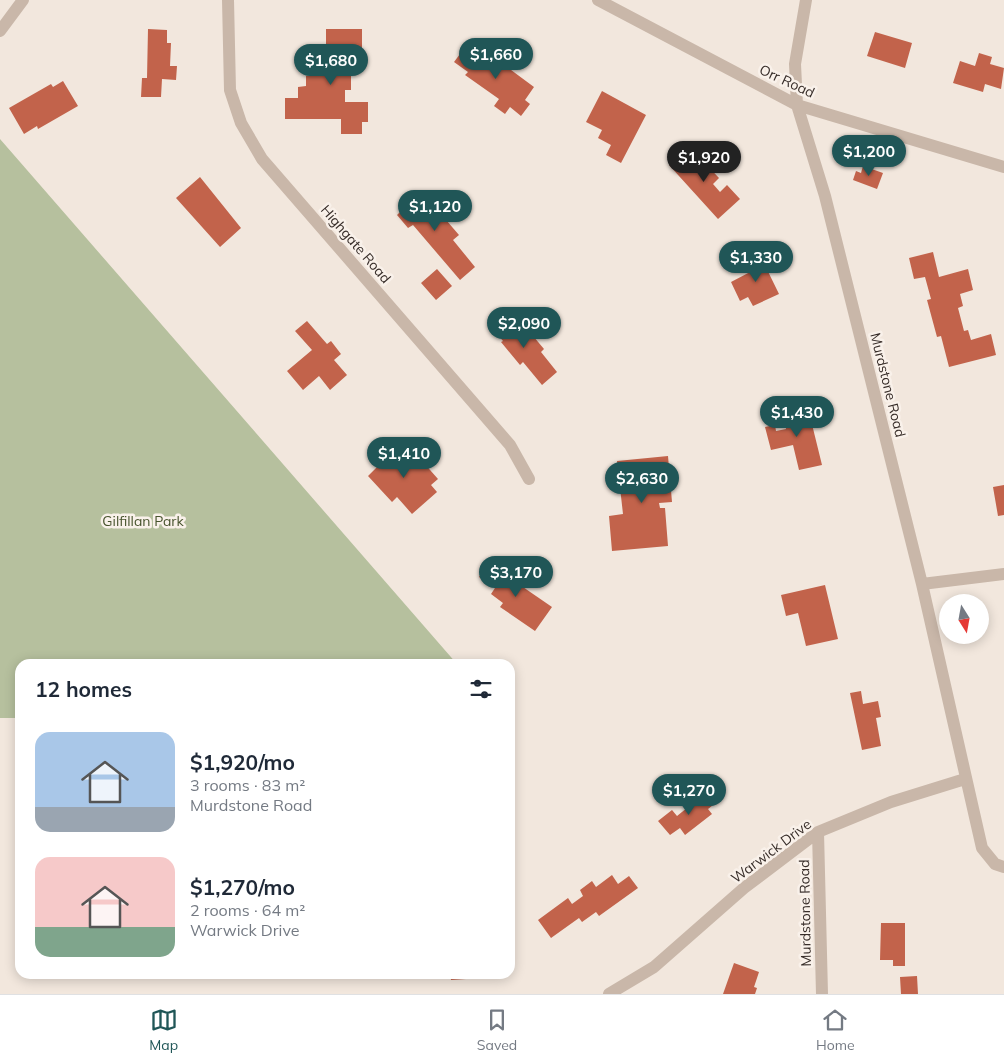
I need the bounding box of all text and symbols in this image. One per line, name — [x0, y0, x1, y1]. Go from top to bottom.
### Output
pin: $1,660 — [455, 38, 537, 80]
pin: $1,680 — [290, 44, 372, 86]
text: $1,660 — [470, 44, 522, 64]
text: $1,680 — [305, 50, 357, 70]
street label: Orr Road — [756, 60, 818, 102]
pin: $1,200 — [828, 134, 910, 177]
pin: $1,920 — [663, 140, 745, 183]
text: $1,200 — [843, 141, 895, 161]
text: $1,920 — [678, 147, 730, 167]
pin: $1,120 — [394, 190, 476, 232]
text: $1,120 — [409, 196, 461, 216]
street label: Highgate Road — [317, 201, 395, 287]
pin: $1,330 — [715, 240, 797, 283]
text: $1,330 — [730, 247, 782, 267]
pin: $2,090 — [483, 306, 565, 349]
text: $2,090 — [498, 313, 550, 333]
street label: Murdstone Road — [866, 331, 910, 439]
pin: $1,430 — [756, 396, 838, 438]
text: $1,430 — [771, 402, 823, 422]
pin: $1,410 — [363, 436, 445, 479]
text: $1,410 — [378, 443, 430, 463]
pin: $2,630 — [601, 462, 683, 504]
text: $2,630 — [616, 468, 668, 488]
park label: Gilfillan Park — [102, 512, 184, 530]
pin: $3,170 — [475, 556, 557, 598]
text: $3,170 — [490, 562, 542, 582]
north arrow — [939, 594, 989, 644]
map controls — [939, 594, 989, 644]
icon: filters — [467, 675, 495, 703]
text: 12 homes — [35, 676, 132, 702]
text: $1,920/mo — [190, 749, 295, 775]
icon: home — [75, 752, 135, 812]
pin: $1,270 — [648, 774, 730, 816]
text: 3 rooms · 83 m² — [190, 775, 305, 795]
text: $1,270 — [663, 780, 715, 800]
text: Murdstone Road — [190, 795, 312, 815]
street label: Warwick Drive — [727, 815, 815, 887]
street label: Murdstone Road — [795, 859, 815, 967]
text: $1,270/mo — [190, 874, 295, 900]
icon: home — [75, 877, 135, 937]
text: 2 rooms · 64 m² — [190, 900, 305, 920]
text: Warwick Drive — [190, 920, 299, 940]
tab: Map — [149, 1006, 178, 1054]
tab: Saved — [477, 1006, 517, 1054]
tab: Home — [816, 1006, 855, 1054]

